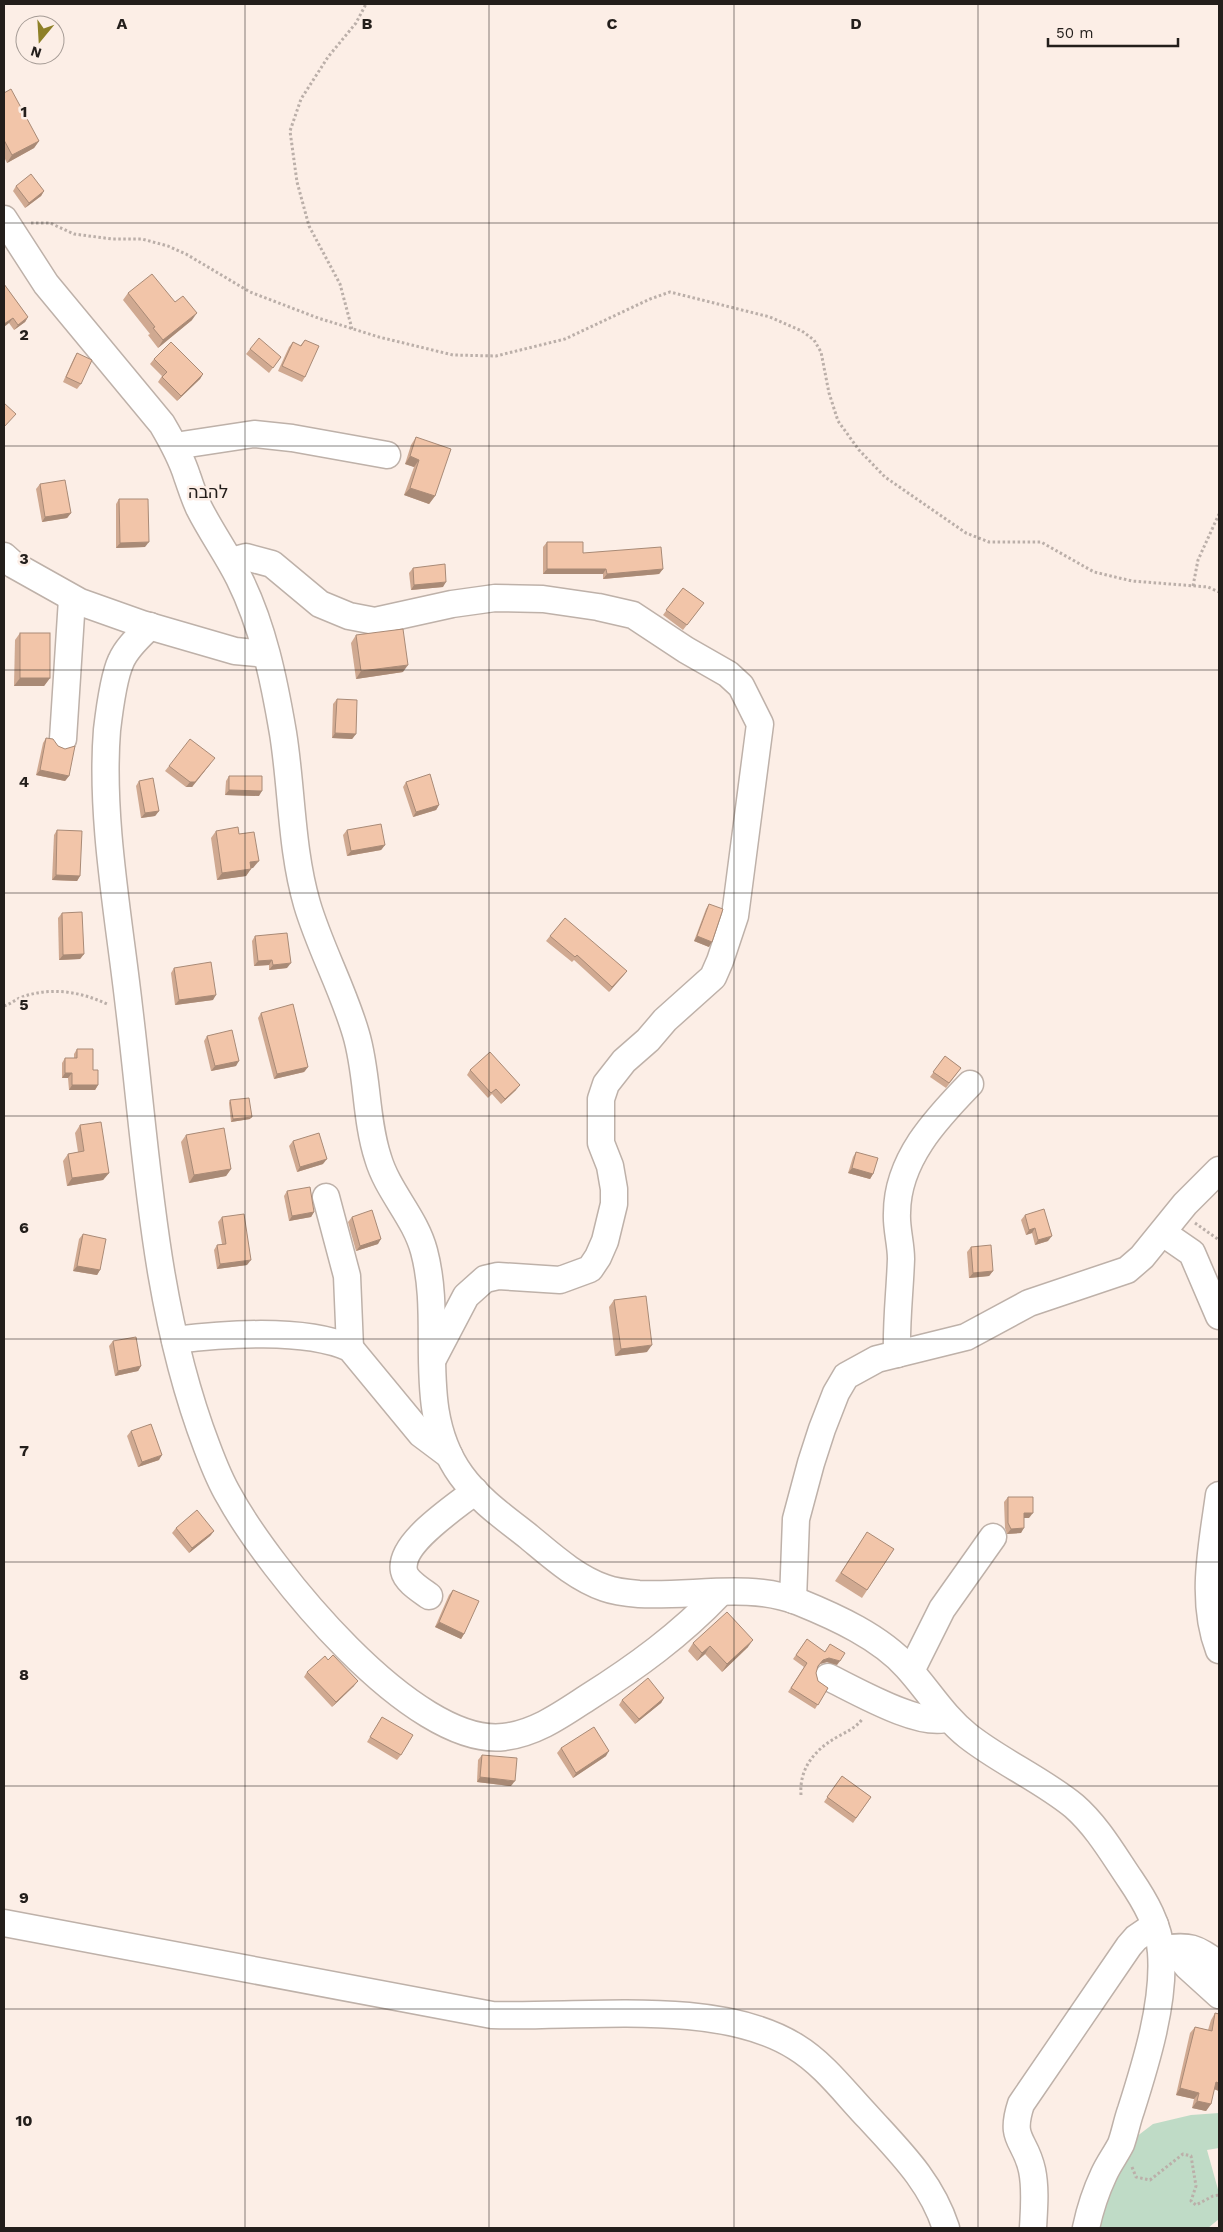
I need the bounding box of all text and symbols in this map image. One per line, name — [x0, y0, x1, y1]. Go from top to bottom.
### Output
text: A — [117, 14, 128, 33]
text: B — [362, 14, 373, 33]
text: C — [607, 14, 618, 33]
text: D — [850, 14, 862, 33]
north arrow — [15, 15, 65, 65]
scale bar — [1048, 15, 1178, 47]
text: 50 m — [1056, 24, 1093, 42]
text: N — [29, 43, 43, 62]
text: 1 — [21, 102, 27, 121]
text: 2 — [19, 325, 29, 344]
district label: להבה — [188, 481, 228, 502]
text: 3 — [19, 549, 29, 568]
text: 4 — [19, 772, 29, 791]
text: 5 — [19, 995, 29, 1014]
text: 6 — [19, 1218, 29, 1237]
text: 7 — [19, 1441, 29, 1460]
text: 8 — [19, 1665, 29, 1684]
text: 9 — [19, 1888, 29, 1907]
text: 10 — [15, 2111, 33, 2130]

